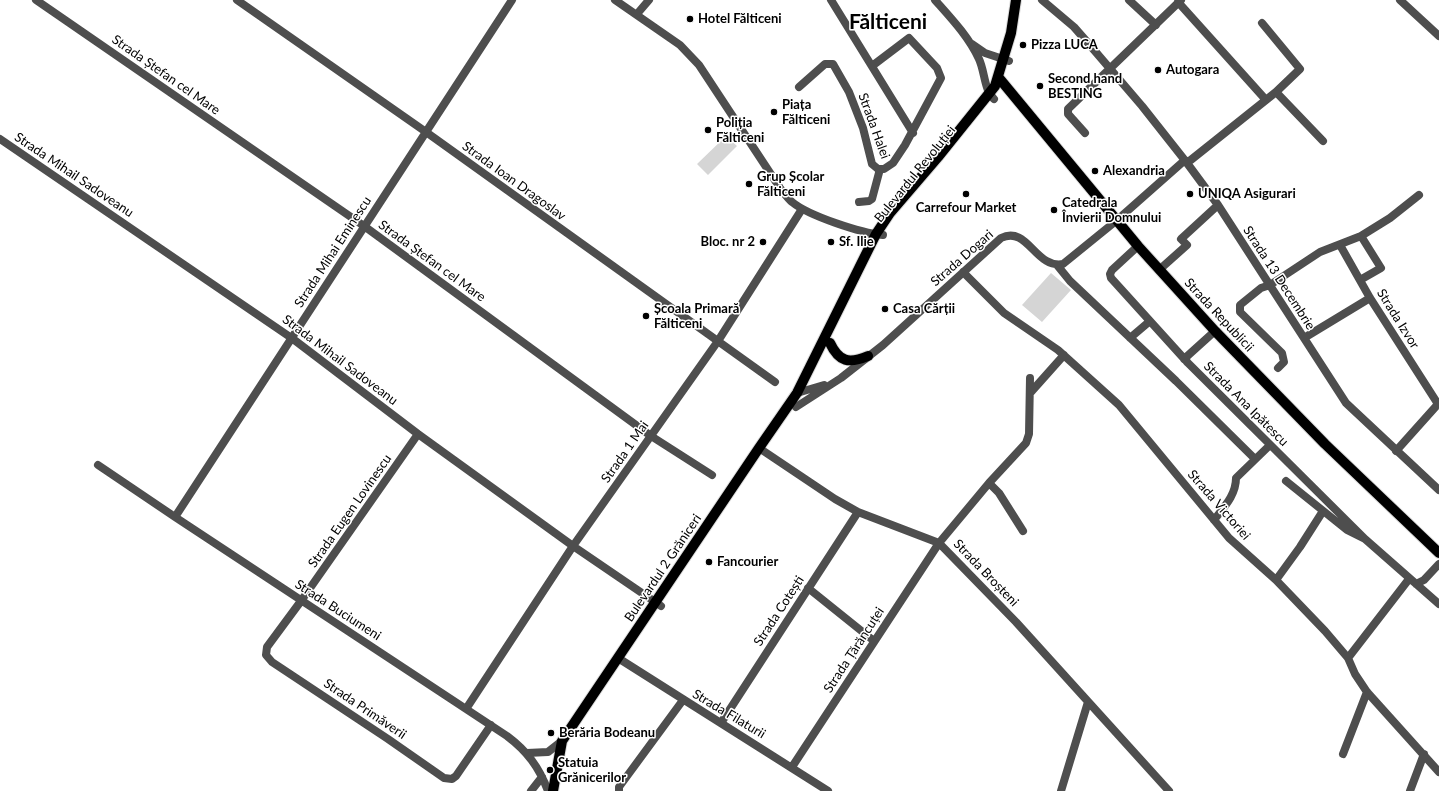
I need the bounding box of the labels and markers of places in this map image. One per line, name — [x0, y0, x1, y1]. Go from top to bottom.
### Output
place label: Hotel Fălticeni — [698, 11, 782, 27]
marker: Hotel Fălticeni — [685, 14, 695, 24]
place label: Pizza LUCA — [1031, 37, 1098, 53]
marker: Pizza LUCA — [1018, 40, 1028, 50]
place label: Autogara — [1166, 62, 1219, 78]
marker: Autogara — [1153, 65, 1163, 75]
place label: Second hand BESTING — [1048, 71, 1122, 102]
marker: Second hand BESTING — [1035, 81, 1045, 91]
place label: Piața Fălticeni — [782, 97, 830, 128]
marker: Piața Fălticeni — [769, 107, 779, 117]
place label: Poliția Fălticeni — [716, 115, 764, 146]
marker: Poliția Fălticeni — [703, 125, 713, 135]
place label: Alexandria — [1103, 163, 1165, 179]
marker: Alexandria — [1090, 166, 1100, 176]
place label: Grup Școlar Fălticeni — [757, 169, 824, 200]
marker: Grup Școlar Fălticeni — [744, 179, 754, 189]
place label: UNIQA Asigurari — [1198, 186, 1296, 202]
marker: Carrefour Market — [961, 189, 971, 199]
marker: UNIQA Asigurari — [1185, 189, 1195, 199]
place label: Catedrala Învierii Domnului — [1062, 195, 1161, 226]
place label: Carrefour Market — [916, 200, 1016, 216]
marker: Catedrala Învierii Domnului — [1049, 205, 1059, 215]
place label: Bloc. nr 2 — [700, 234, 755, 250]
place label: Sf. Ilie — [839, 234, 874, 250]
marker: Bloc. nr 2 — [758, 237, 768, 247]
marker: Sf. Ilie — [826, 237, 836, 247]
place label: Școala Primară Fălticeni — [654, 301, 739, 332]
place label: Casa Cărții — [893, 301, 955, 317]
marker: Casa Cărții — [880, 304, 890, 314]
marker: Școala Primară Fălticeni — [641, 311, 651, 321]
place label: Fancourier — [717, 554, 778, 570]
marker: Fancourier — [704, 557, 714, 567]
place label: Berăria Bodeanu — [559, 725, 655, 741]
marker: Berăria Bodeanu — [546, 728, 556, 738]
place label: Statuia Grănicerilor — [558, 755, 626, 786]
marker: Statuia Grănicerilor — [545, 765, 555, 775]

